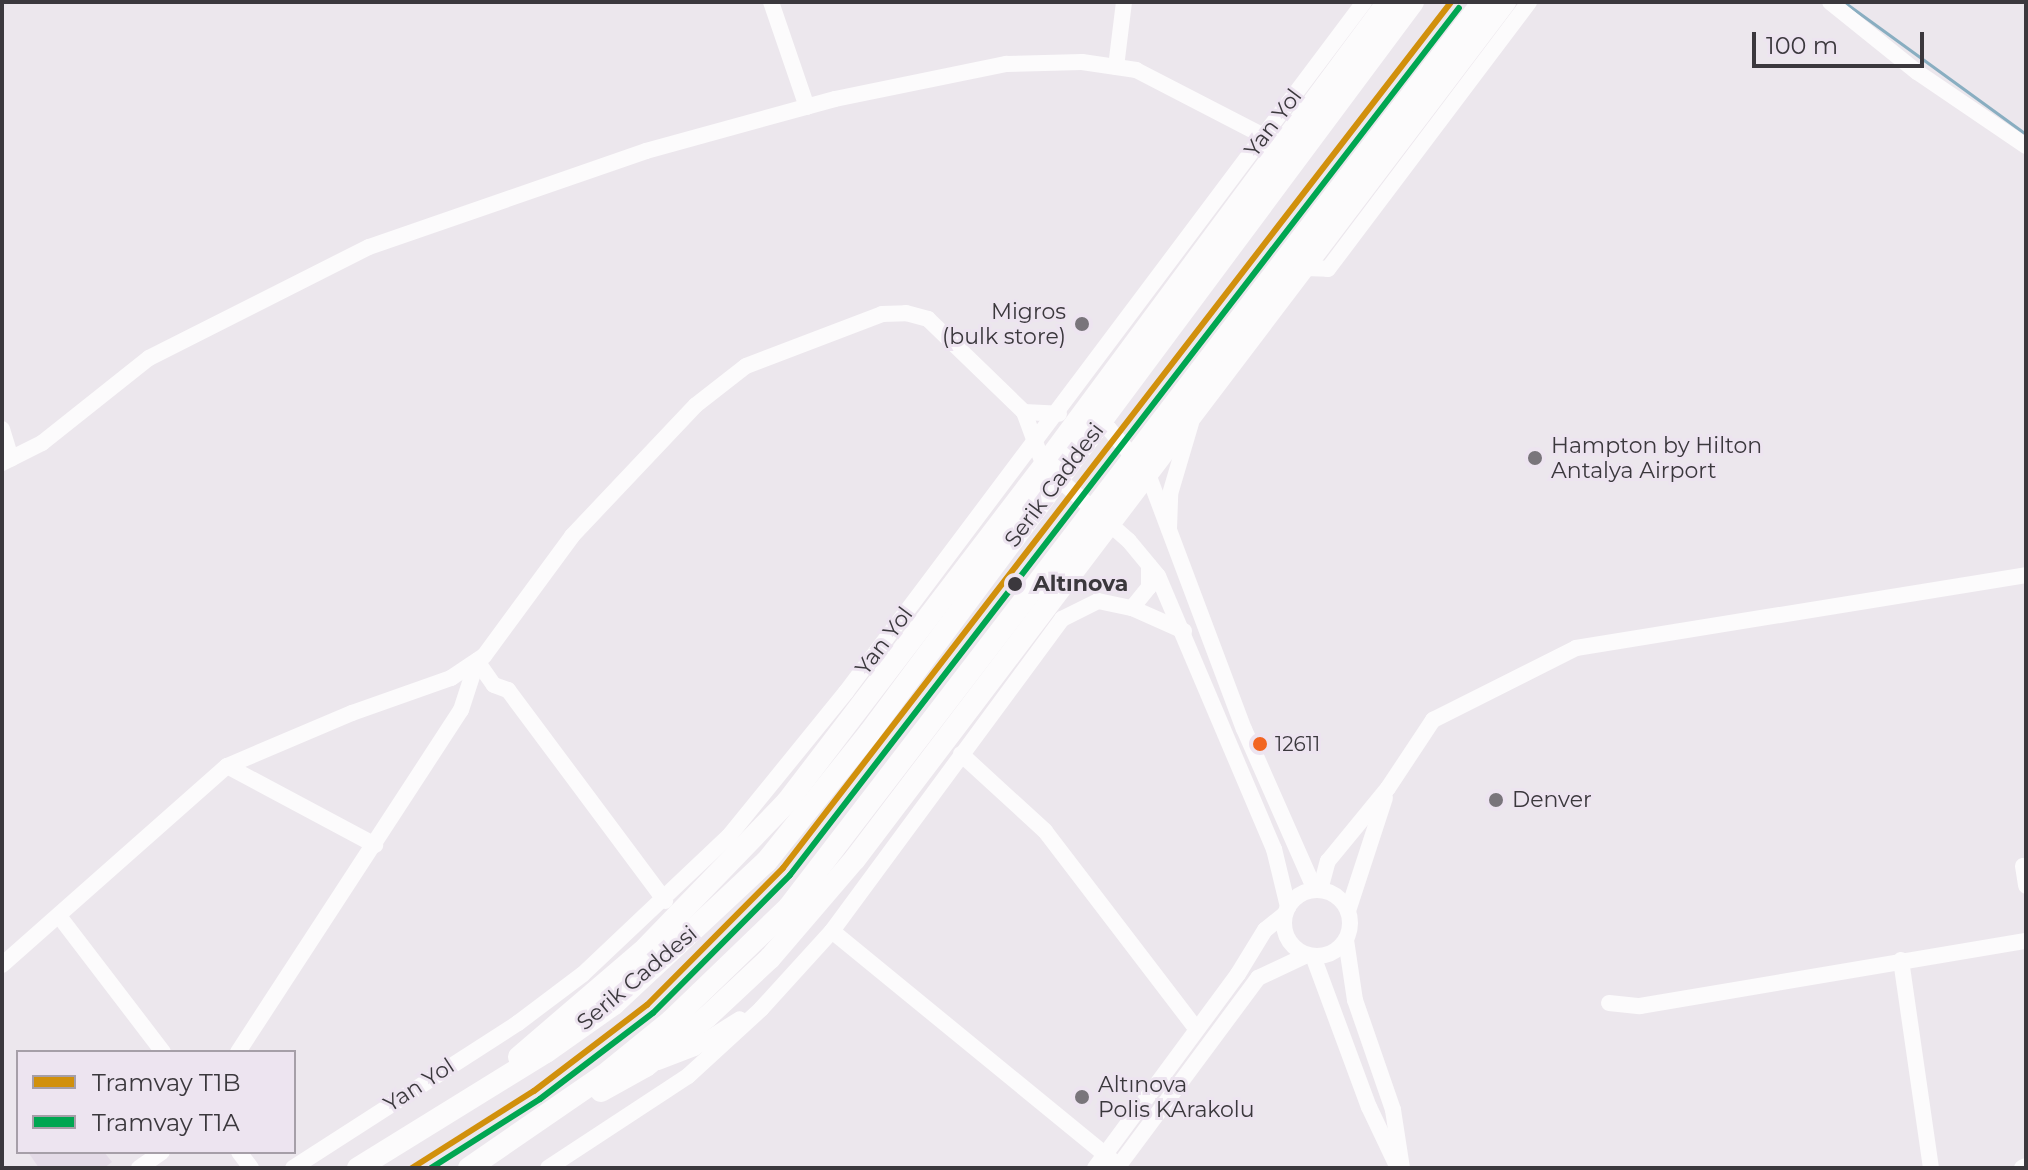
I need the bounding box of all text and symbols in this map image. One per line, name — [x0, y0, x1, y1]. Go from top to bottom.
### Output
scale bar — [1756, 16, 1928, 66]
text: 100 m — [1766, 31, 1838, 60]
street label: Yan Yol — [1239, 84, 1307, 162]
place label: Migros (bulk store) — [942, 298, 1066, 350]
marker: Migros (bulk store) — [1073, 315, 1091, 333]
street label: Serik Caddesi — [999, 418, 1109, 552]
place label: Hampton by Hilton Antalya Airport — [1551, 432, 1762, 484]
marker: Hampton by Hilton Antalya Airport — [1526, 449, 1544, 467]
place label: Altınova — [1033, 571, 1128, 597]
marker: Altınova — [1004, 573, 1026, 595]
street label: Yan Yol — [850, 602, 918, 680]
place label: 12611 — [1275, 732, 1320, 756]
marker: 12611 — [1252, 736, 1268, 752]
place label: Denver — [1512, 787, 1592, 813]
marker: Denver — [1487, 791, 1505, 809]
street label: Serik Caddesi — [572, 920, 702, 1036]
legend — [16, 1050, 296, 1154]
street label: Yan Yol — [379, 1053, 459, 1117]
text: Tramvay T1B — [92, 1068, 241, 1097]
place label: Altınova Polis KArakolu — [1098, 1071, 1255, 1122]
marker: Altınova Polis KArakolu — [1073, 1088, 1091, 1106]
text: Tramvay T1A — [92, 1108, 240, 1137]

